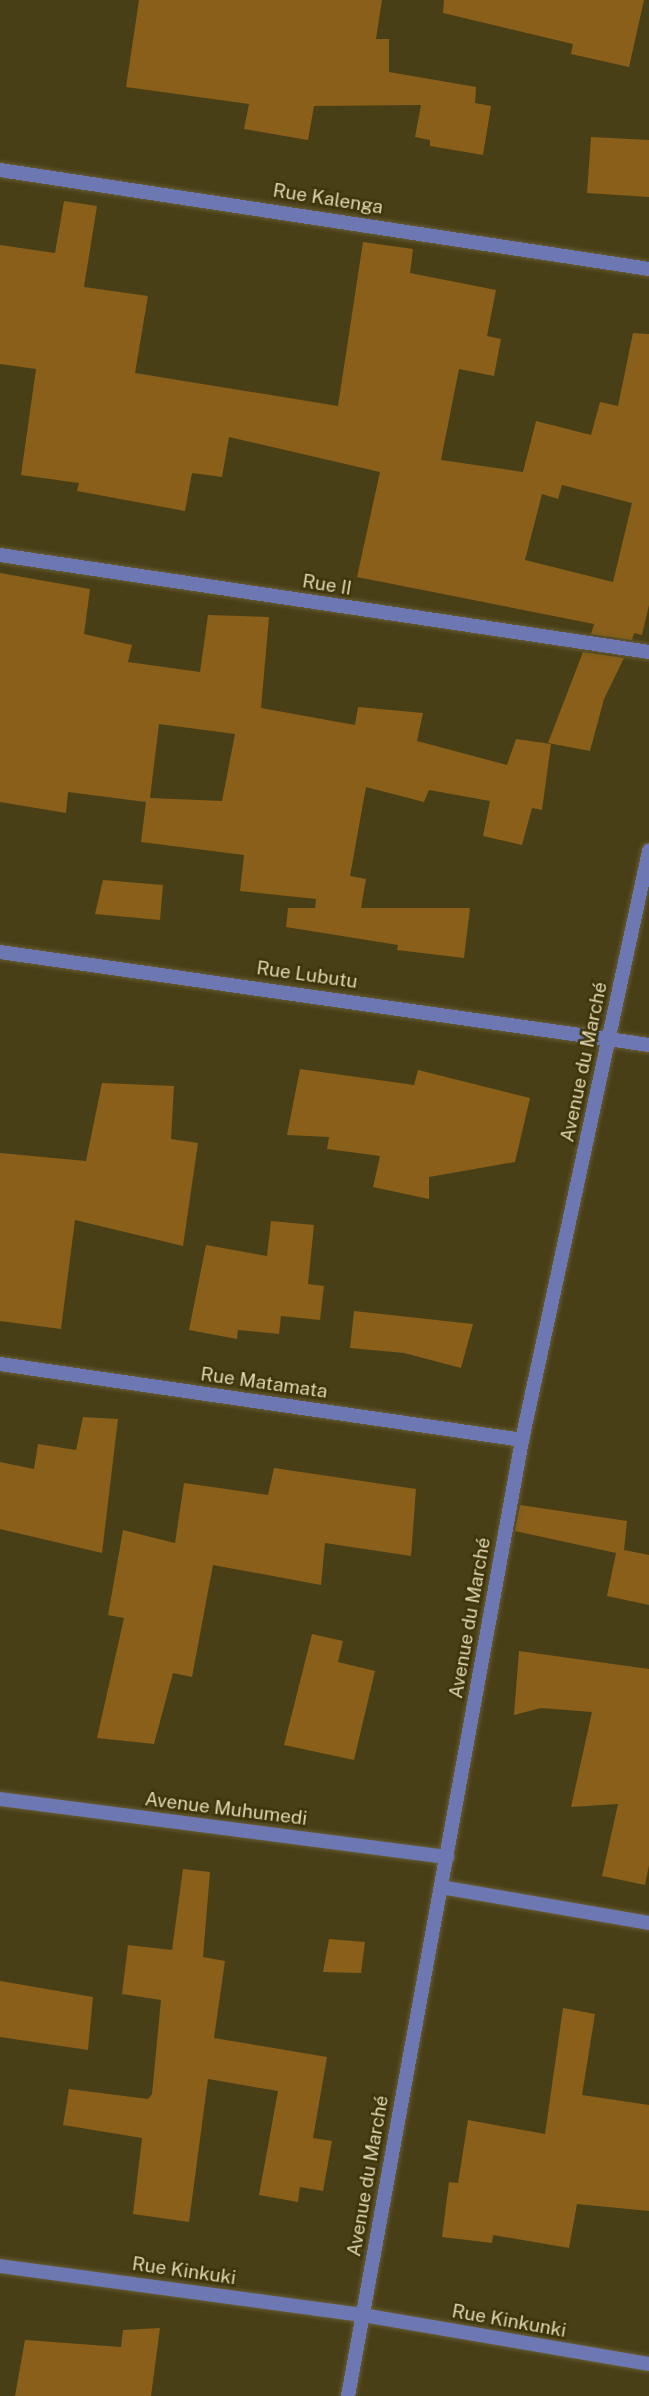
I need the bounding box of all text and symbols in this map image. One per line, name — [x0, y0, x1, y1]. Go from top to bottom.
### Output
street label: Rue Kalenga — [271, 179, 385, 219]
street label: Rue II — [301, 570, 353, 600]
street label: Rue Lubutu — [255, 957, 359, 993]
street label: Avenue du Marché — [556, 980, 612, 1144]
street label: Rue Matamata — [199, 1363, 329, 1403]
street label: Avenue du Marché — [445, 1536, 495, 1700]
street label: Avenue Muhumedi — [144, 1788, 308, 1830]
street label: Avenue du Marché — [343, 2094, 393, 2258]
street label: Rue Kinkuki — [131, 2252, 237, 2290]
street label: Rue Kinkunki — [450, 2300, 568, 2342]

